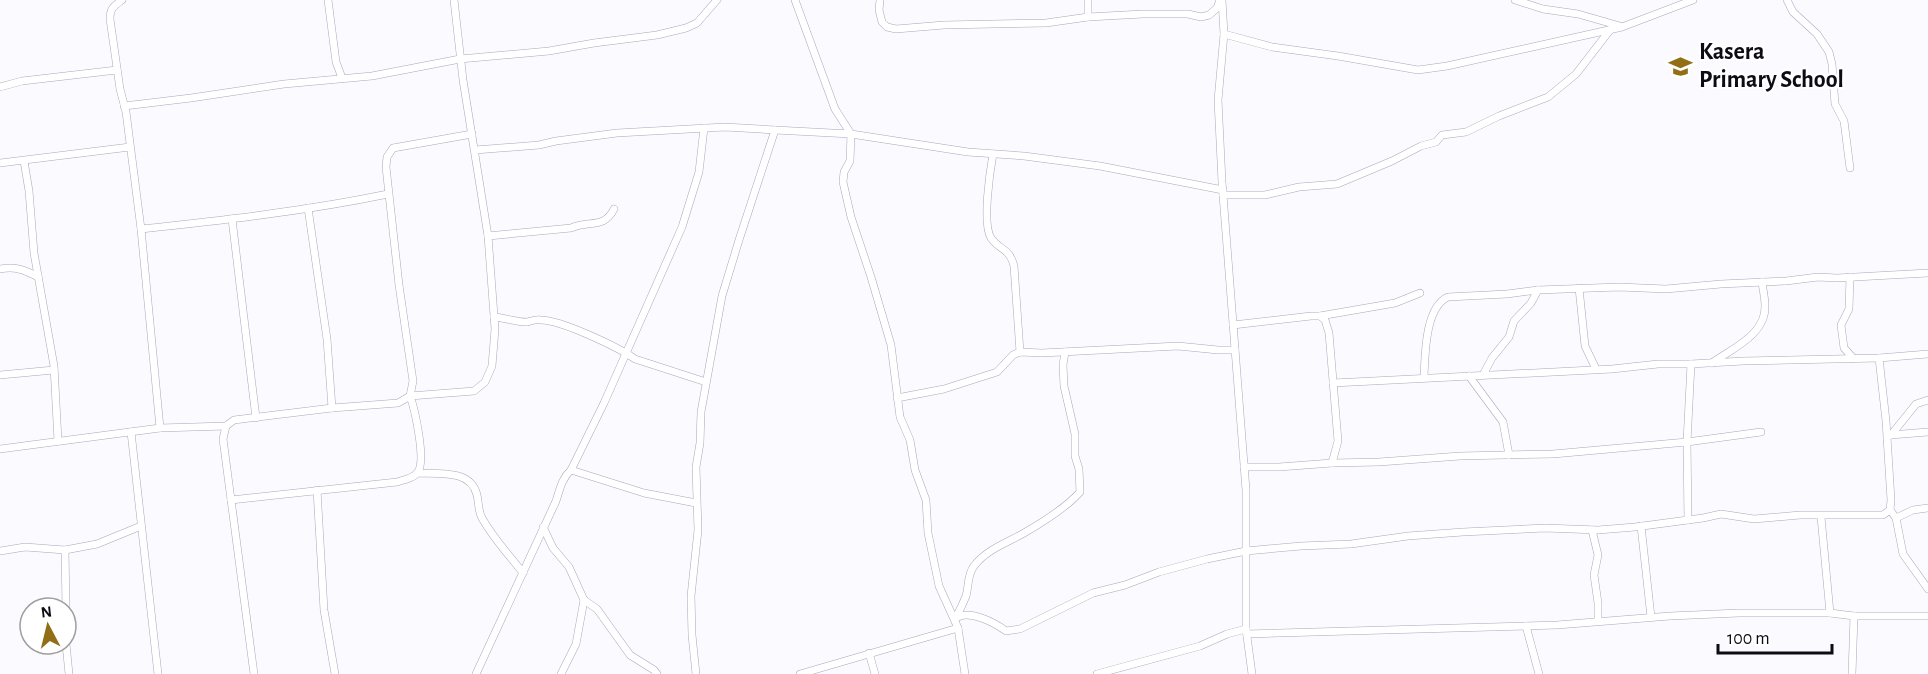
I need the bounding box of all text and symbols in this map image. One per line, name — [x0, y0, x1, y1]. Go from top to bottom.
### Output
place label: Kasera Primary School — [1699, 40, 1844, 92]
school or university icon: Kasera Primary School — [1668, 53, 1694, 79]
north arrow — [18, 596, 78, 656]
text: N — [40, 603, 53, 621]
scale bar — [1718, 617, 1832, 655]
text: 100 m — [1727, 630, 1770, 648]

